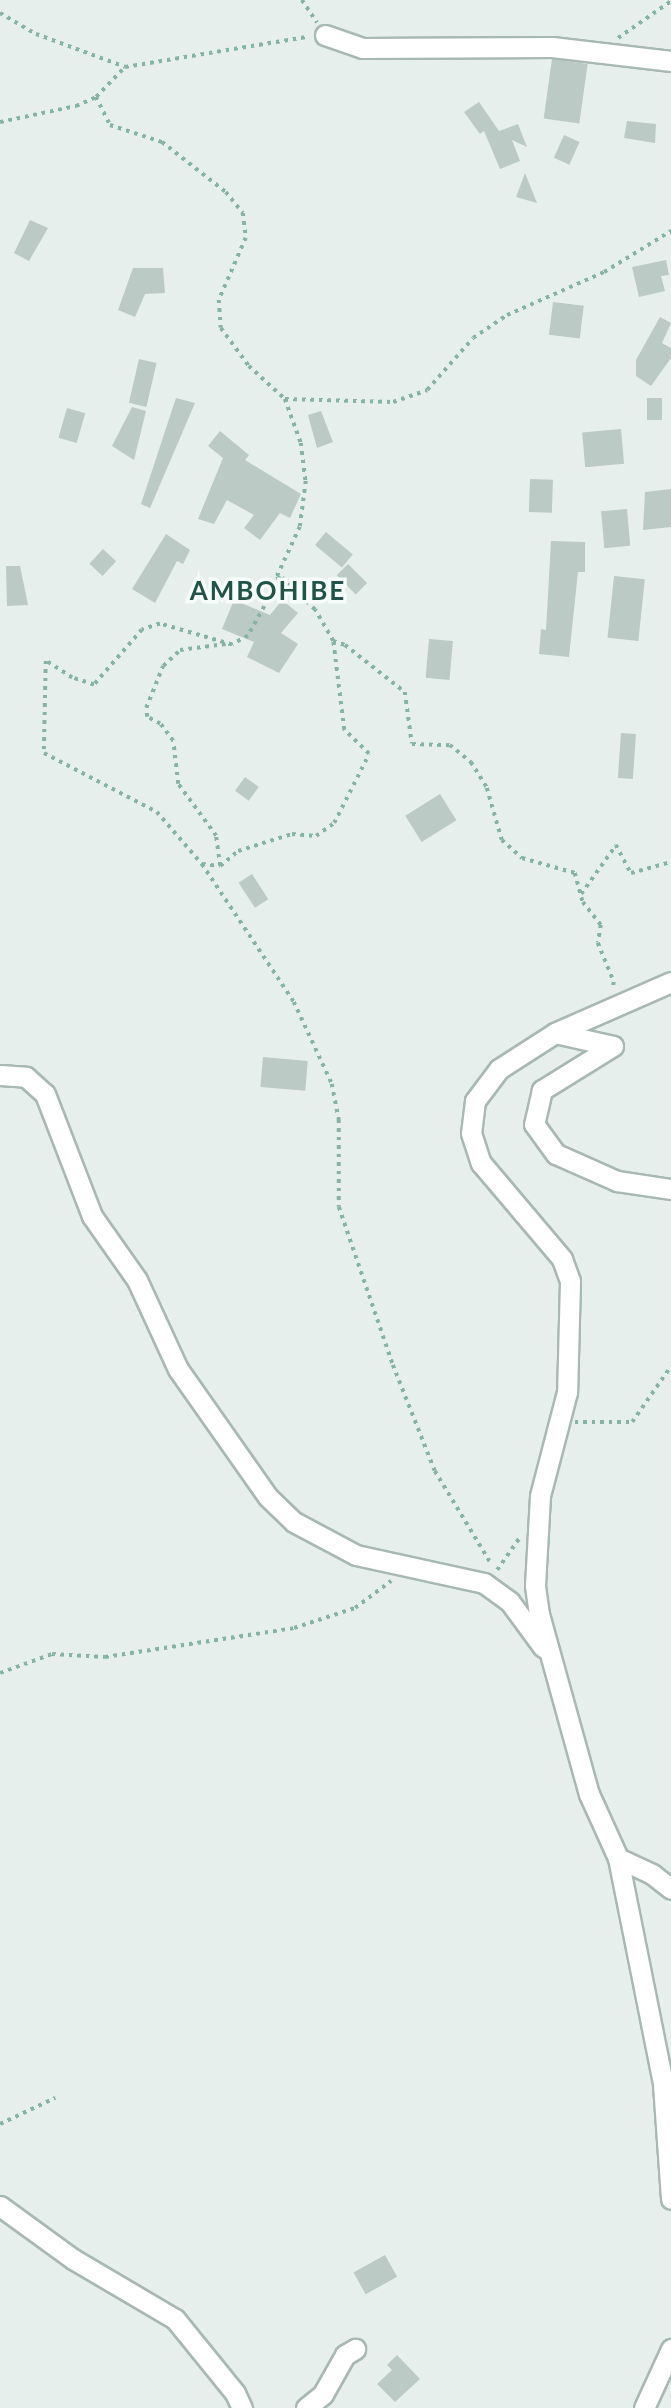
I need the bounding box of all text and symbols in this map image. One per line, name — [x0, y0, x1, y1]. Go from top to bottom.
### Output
district label: AMBOHIBE — [191, 575, 345, 607]

